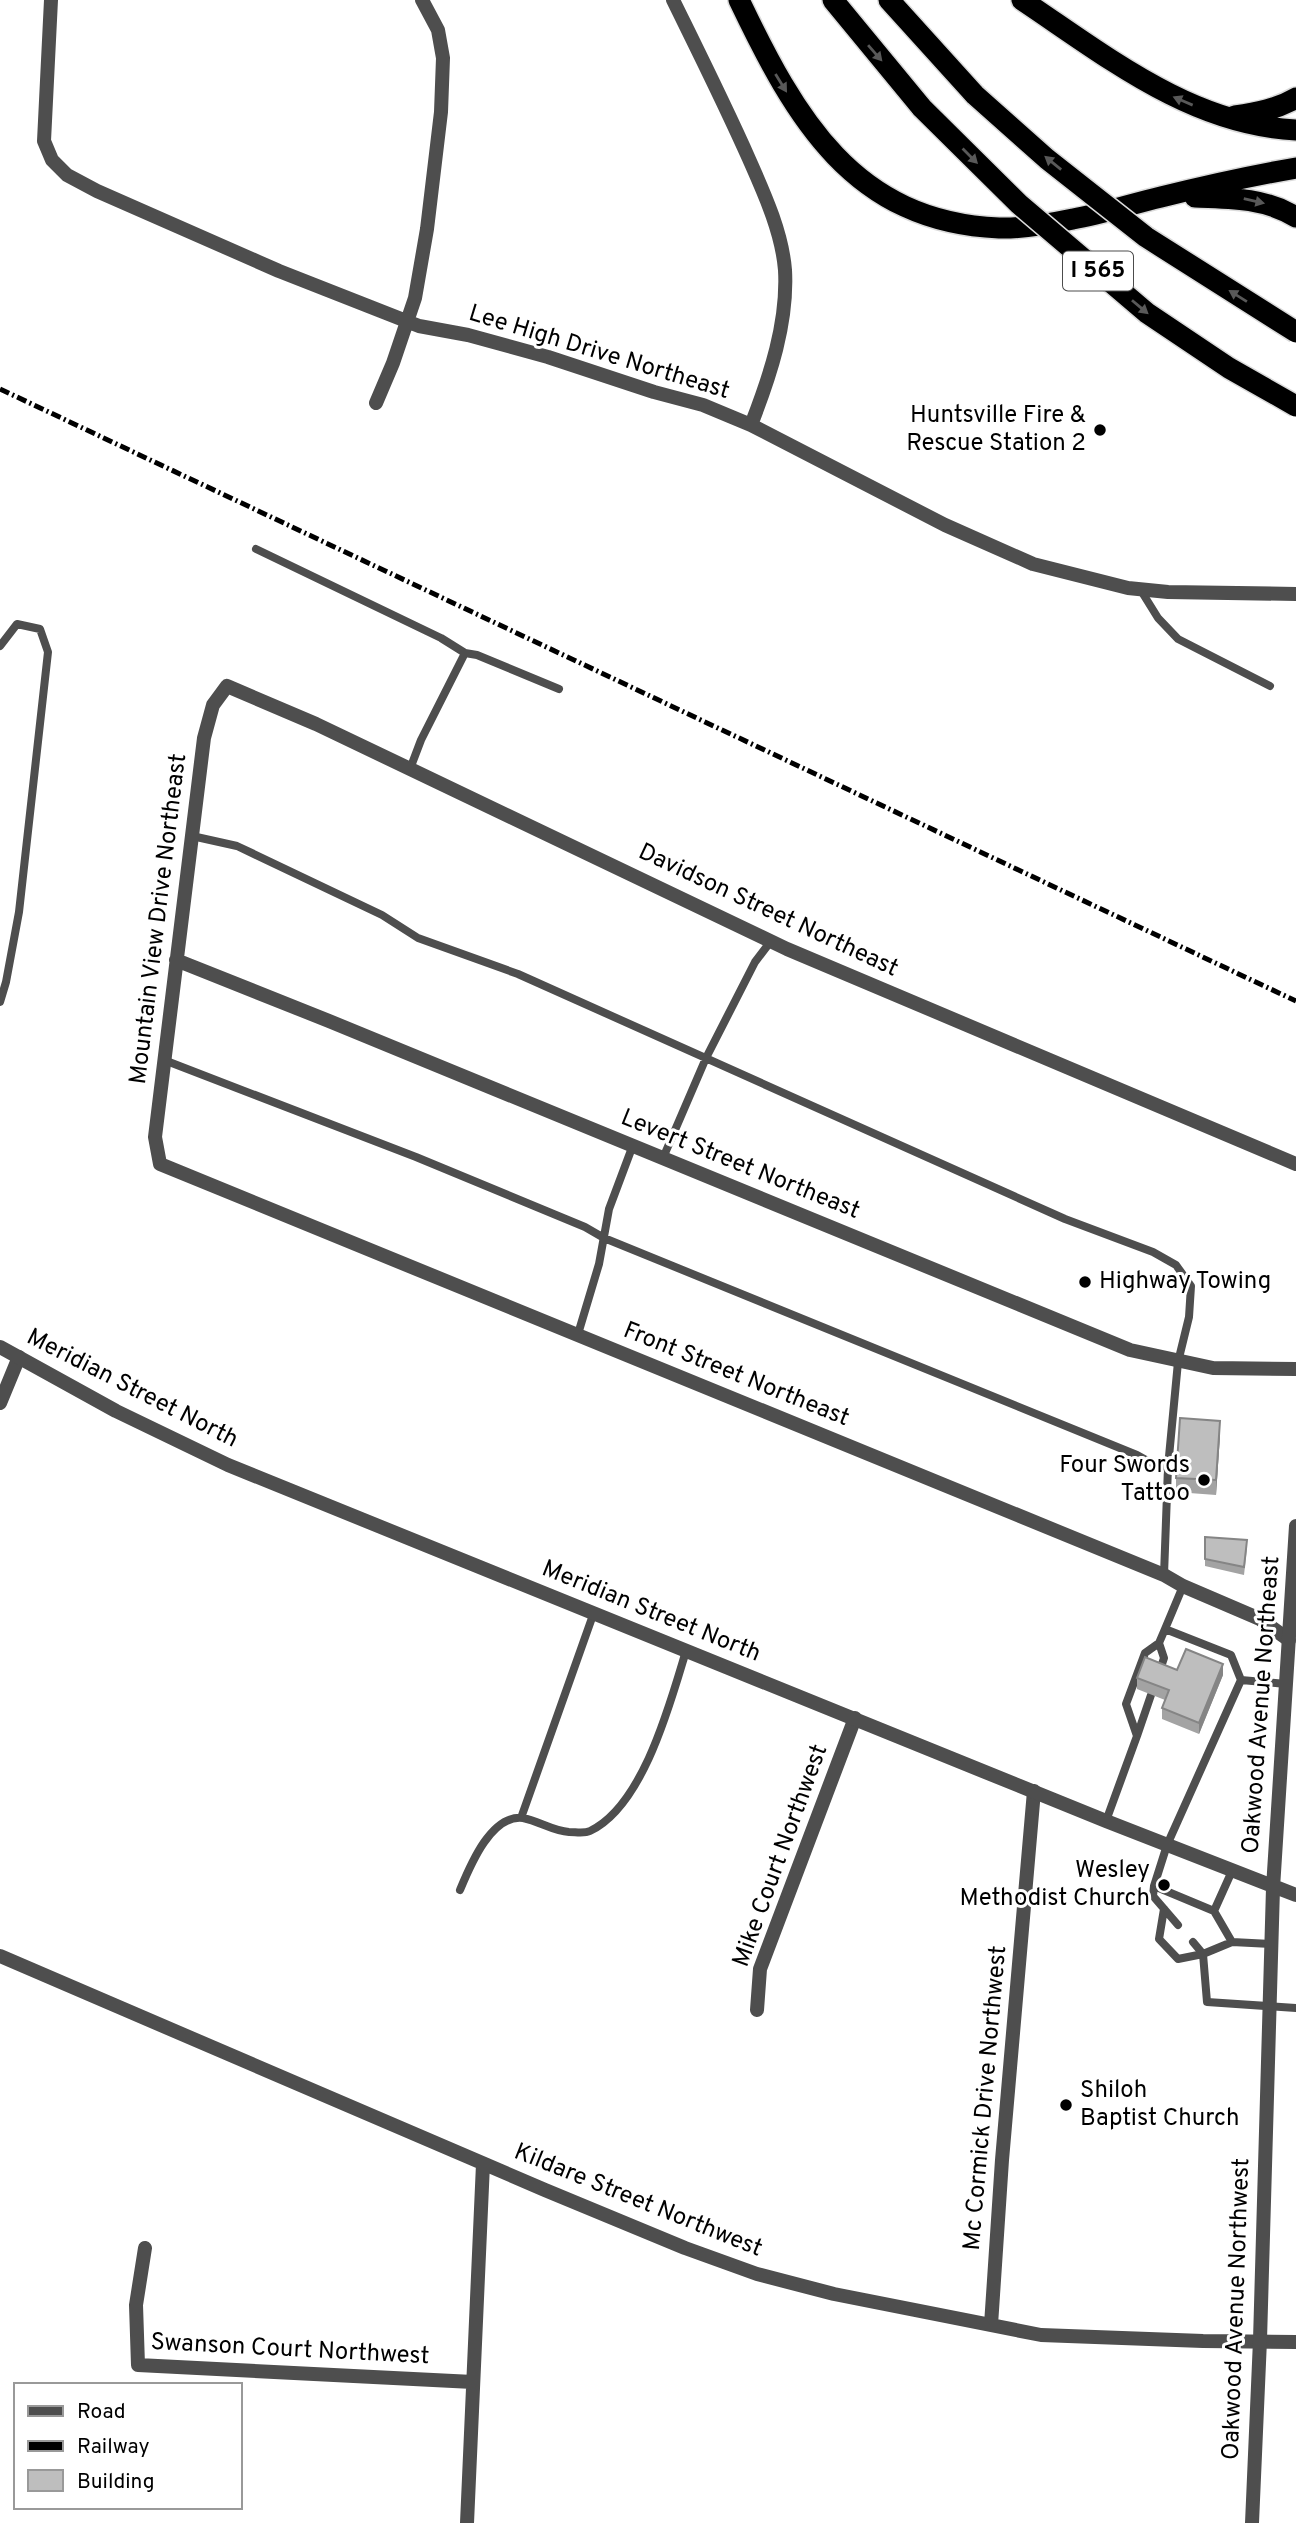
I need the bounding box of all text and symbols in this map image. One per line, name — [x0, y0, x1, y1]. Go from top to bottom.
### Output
one-way arrow — [867, 44, 883, 62]
one-way arrow — [775, 73, 788, 93]
one-way arrow — [1172, 96, 1193, 107]
one-way arrow — [962, 147, 979, 164]
one-way arrow — [1045, 156, 1063, 171]
one-way arrow — [1243, 196, 1265, 207]
road number: I 565 — [1063, 252, 1133, 290]
one-way arrow — [1228, 290, 1247, 303]
street label: Lee High Drive Northeast — [465, 299, 733, 407]
one-way arrow — [1132, 299, 1149, 314]
place label: Huntsville Fire & Rescue Station 2 — [906, 401, 1086, 459]
marker: Huntsville Fire & Rescue Station 2 — [1092, 422, 1108, 438]
street label: Mountain View Drive Northeast — [124, 752, 194, 1086]
street label: Davidson Street Northeast — [633, 837, 903, 985]
street label: Levert Street Northeast — [616, 1103, 864, 1227]
place label: Highway Towing — [1099, 1267, 1271, 1297]
marker: Highway Towing — [1077, 1274, 1093, 1290]
street label: Front Street Northeast — [619, 1316, 853, 1434]
street label: Meridian Street North — [21, 1323, 243, 1455]
place label: Four Swords Tattoo — [1059, 1451, 1190, 1509]
marker: Four Swords Tattoo — [1196, 1472, 1212, 1488]
street label: Meridian Street North — [537, 1554, 765, 1670]
street label: Oakwood Avenue Northeast — [1237, 1555, 1287, 1855]
street label: Mike Court Northwest — [727, 1741, 835, 1971]
place label: Wesley Methodist Church — [959, 1856, 1150, 1914]
marker: Wesley Methodist Church — [1156, 1877, 1172, 1893]
street label: Mc Cormick Drive Northwest — [958, 1944, 1014, 2252]
place label: Shiloh Baptist Church — [1080, 2076, 1240, 2134]
marker: Shiloh Baptist Church — [1058, 2097, 1074, 2113]
street label: Kildare Street Northwest — [509, 2137, 767, 2265]
street label: Oakwood Avenue Northwest — [1217, 2157, 1257, 2461]
street label: Swanson Court Northwest — [150, 2328, 430, 2372]
legend — [14, 2383, 242, 2509]
text: Road — [77, 2399, 126, 2426]
text: Railway — [77, 2434, 150, 2461]
text: Building — [77, 2469, 155, 2496]

